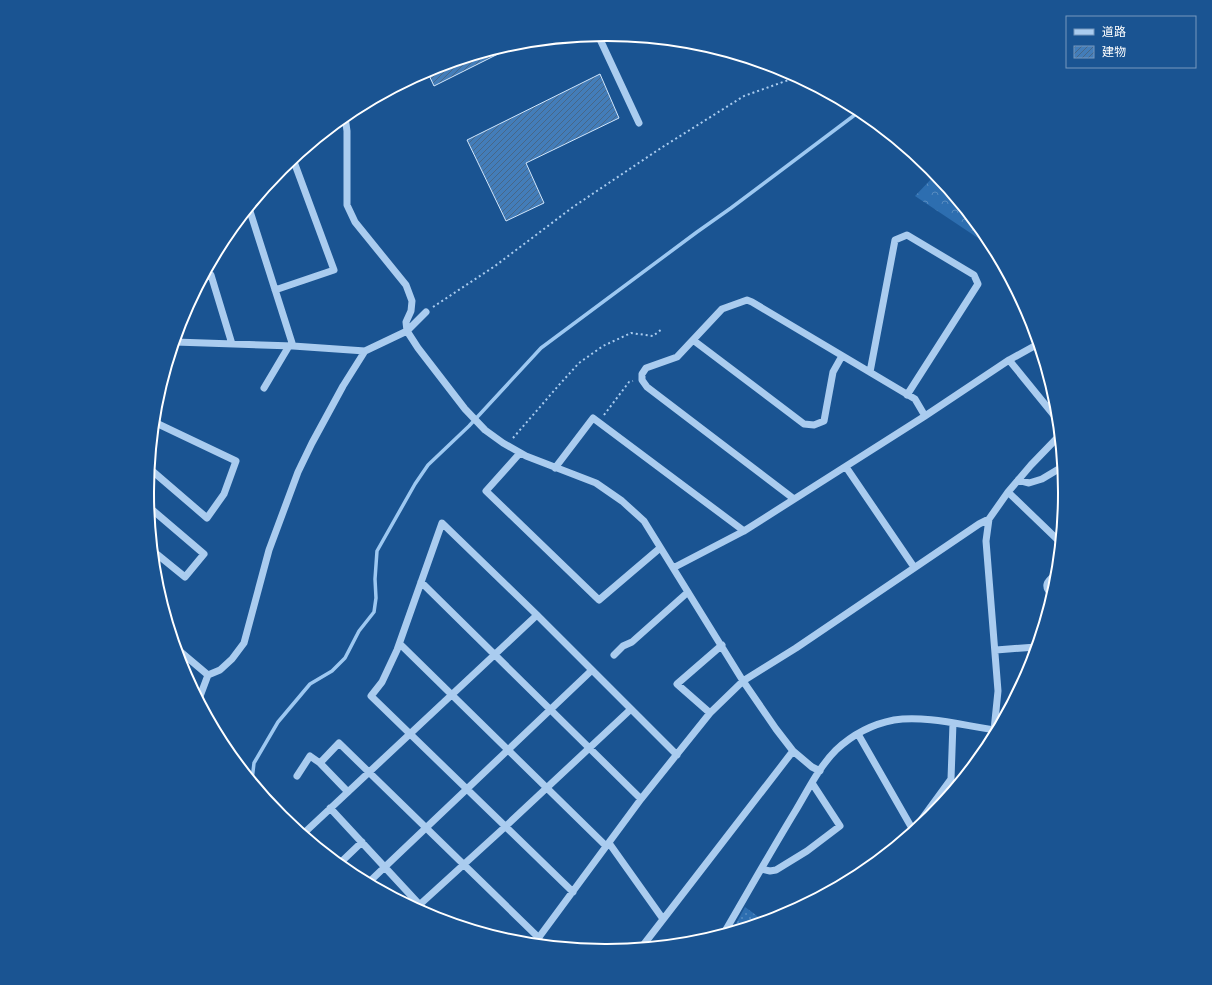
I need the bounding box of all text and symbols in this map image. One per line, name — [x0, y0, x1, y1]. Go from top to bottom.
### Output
legend — [1066, 16, 1196, 68]
text: 道路 — [1102, 24, 1126, 39]
text: 建物 — [1102, 44, 1126, 59]

